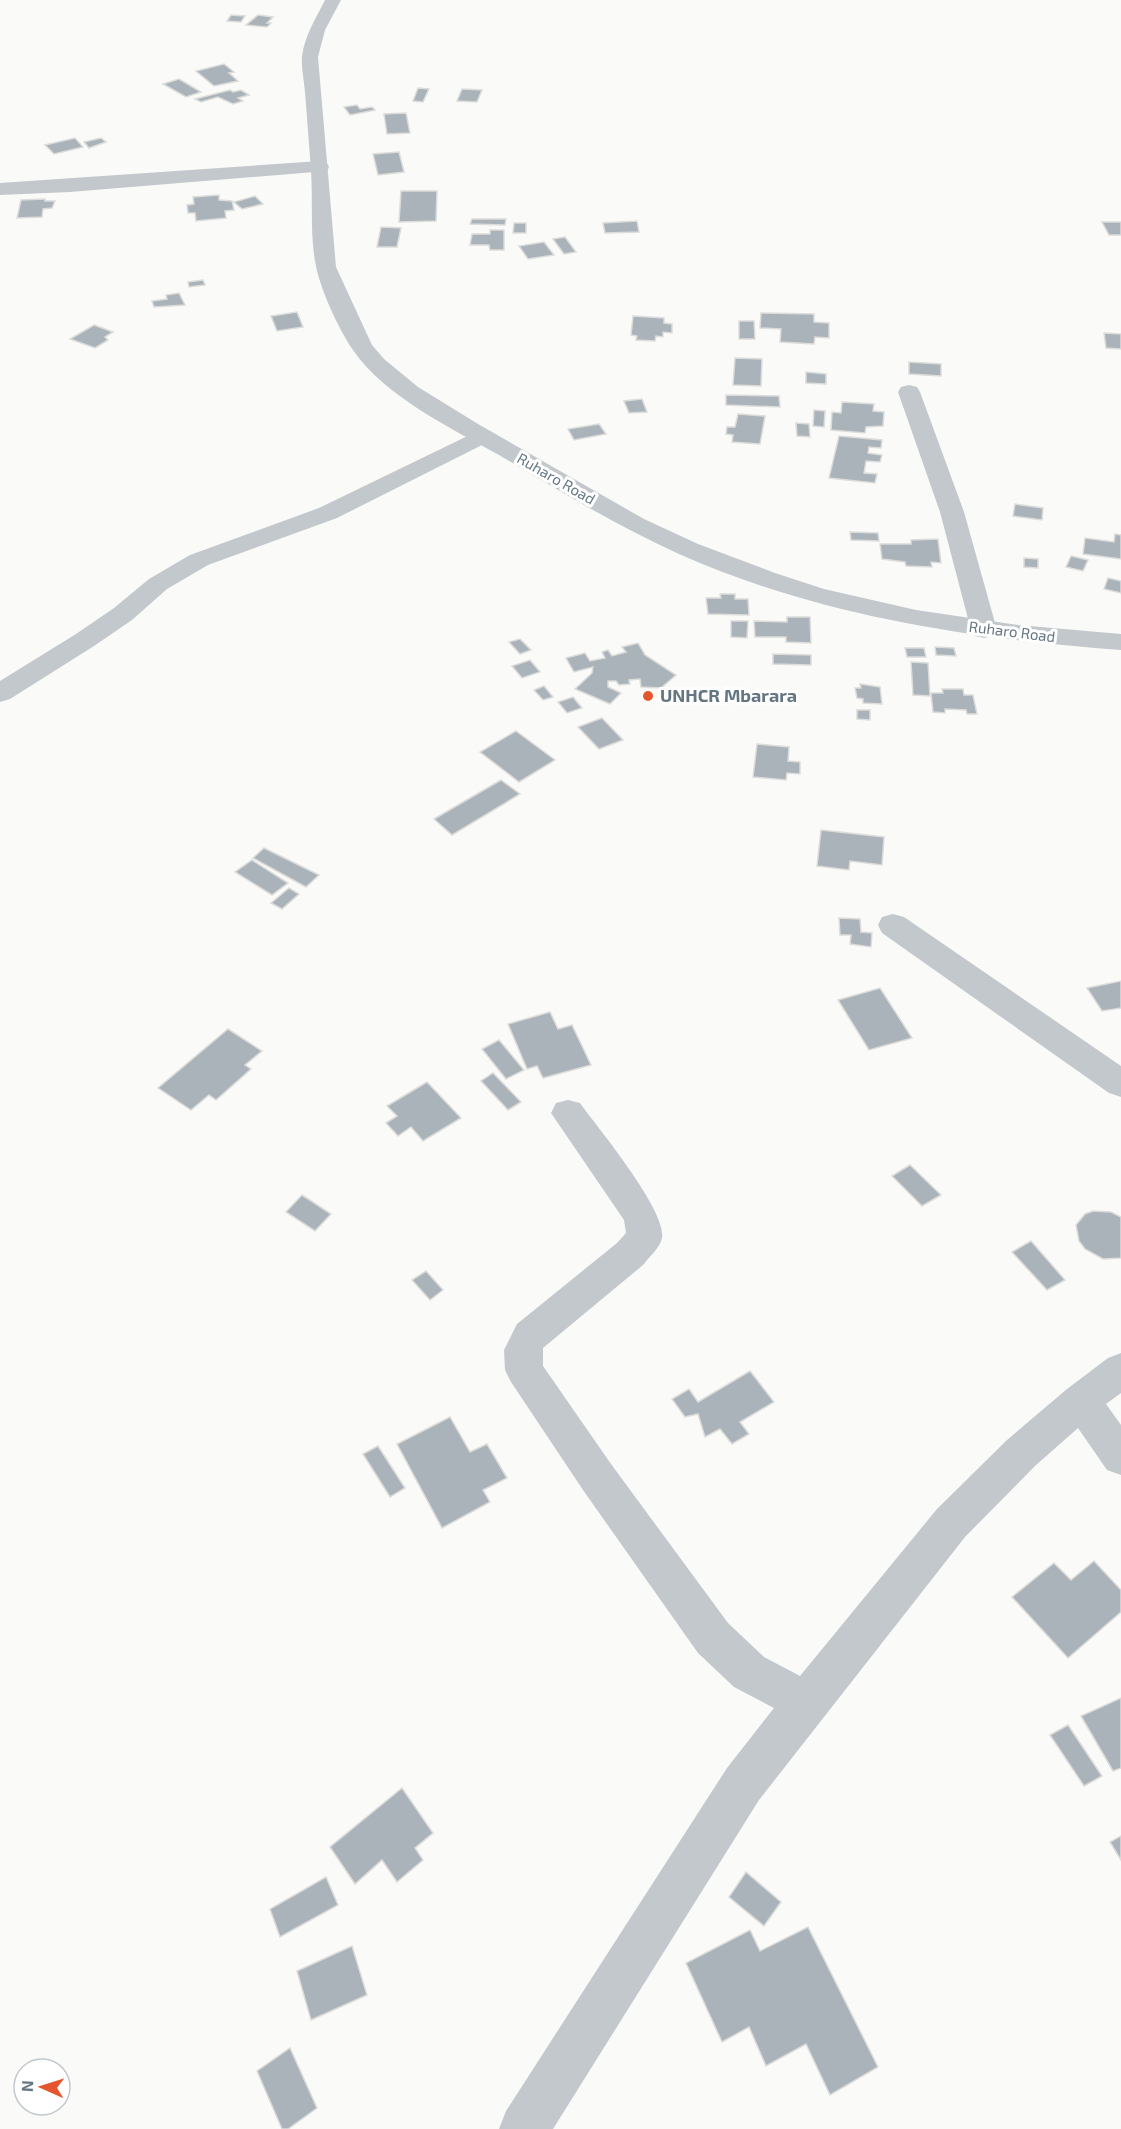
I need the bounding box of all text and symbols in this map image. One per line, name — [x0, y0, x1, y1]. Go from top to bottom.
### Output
street label: Ruharo Road — [514, 449, 599, 508]
street label: Ruharo Road — [968, 617, 1056, 645]
place label: UNHCR Mbarara — [660, 684, 797, 706]
marker: UNHCR Mbarara — [641, 689, 655, 703]
north arrow — [12, 2057, 72, 2117]
text: N — [17, 2080, 36, 2092]

